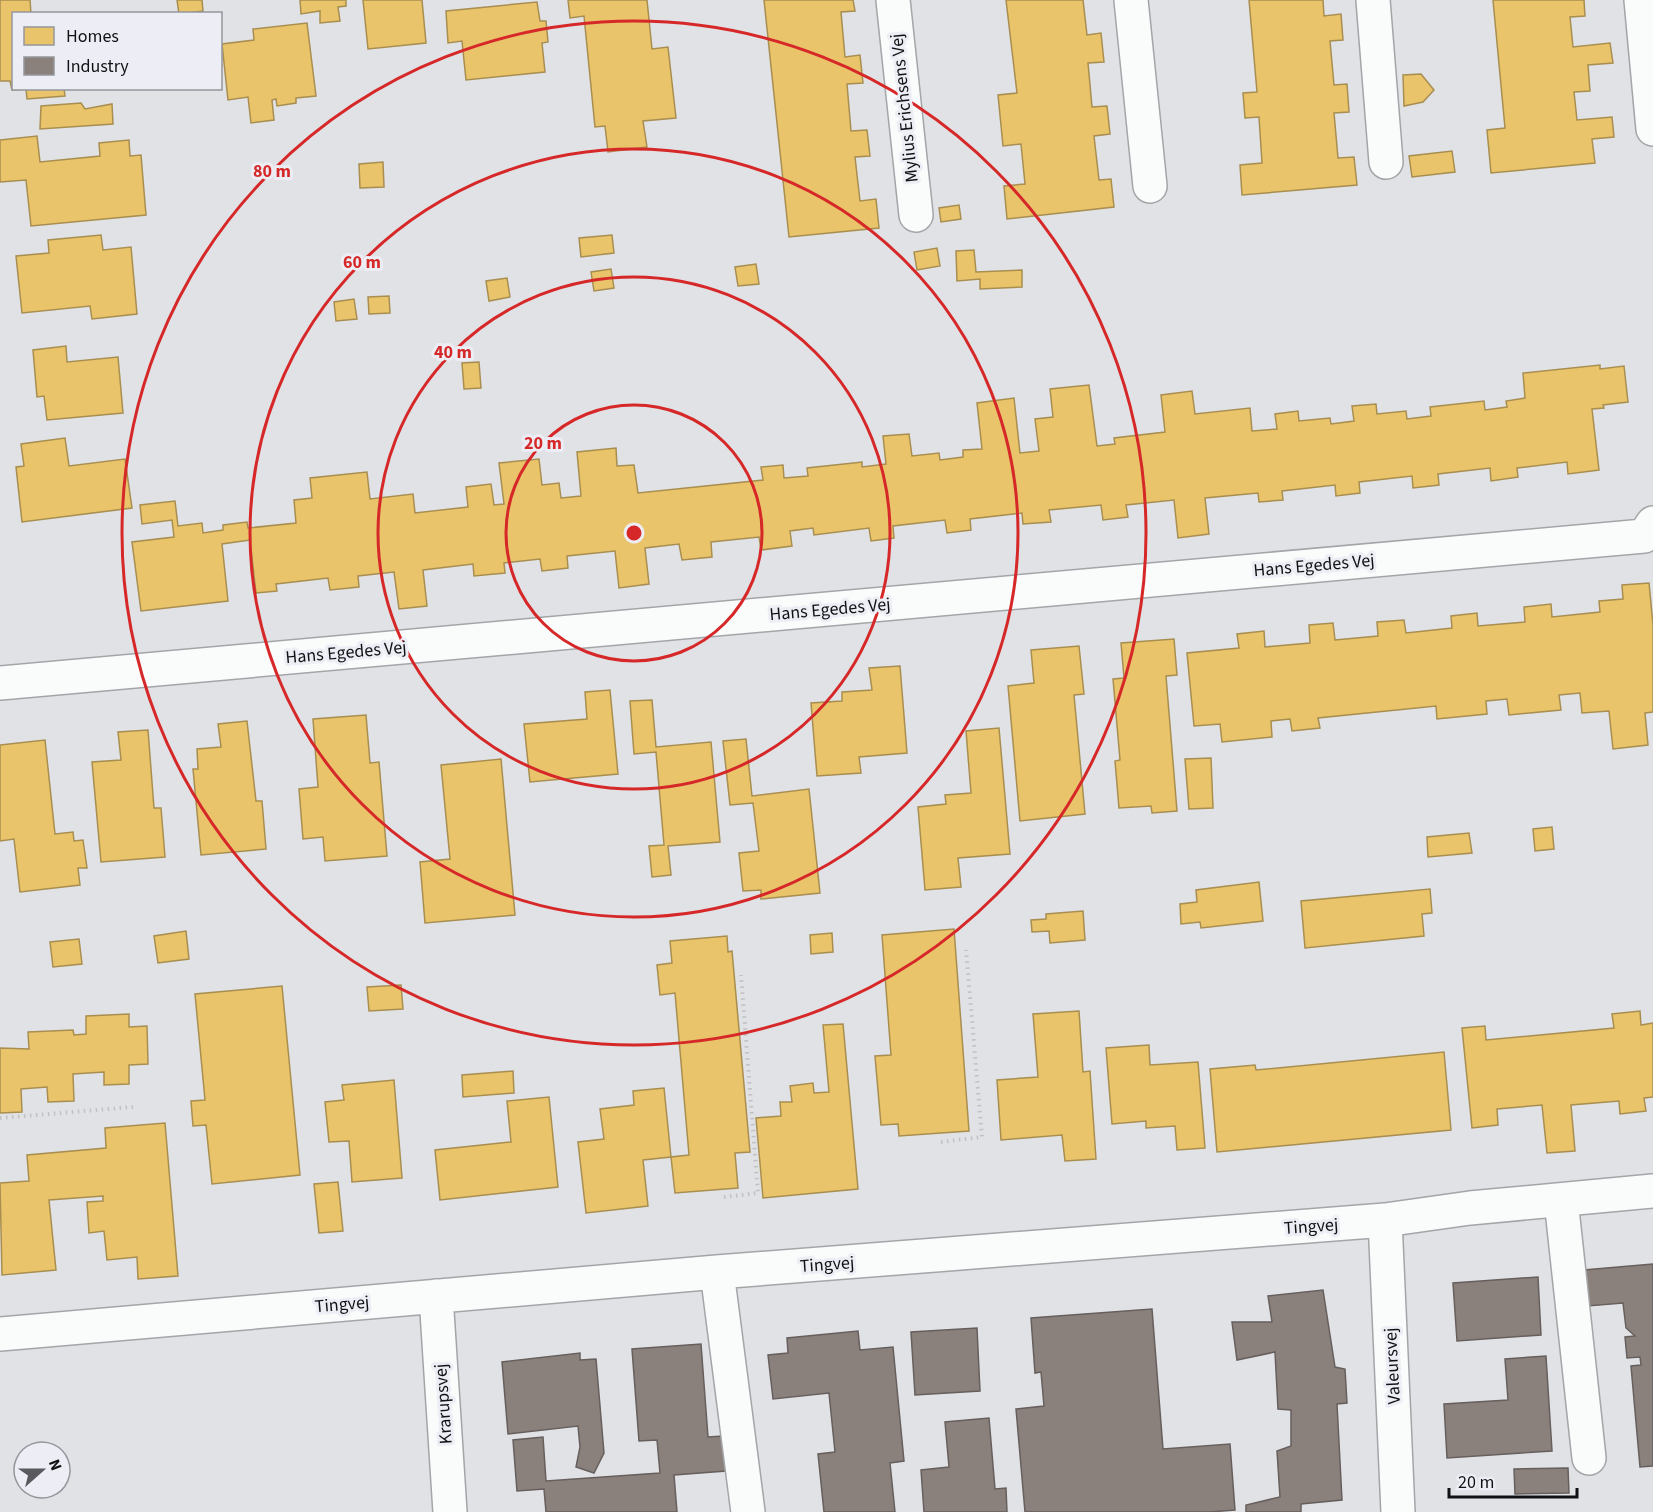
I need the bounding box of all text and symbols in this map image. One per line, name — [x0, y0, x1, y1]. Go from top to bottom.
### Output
legend — [12, 12, 222, 90]
text: Homes — [66, 24, 119, 49]
street label: Mylius Erichsens Vej — [884, 32, 925, 184]
text: Industry — [66, 54, 129, 79]
text: 80 m — [253, 159, 291, 184]
text: 60 m — [343, 250, 381, 275]
text: 40 m — [434, 340, 472, 365]
text: 20 m — [524, 431, 562, 456]
centre of rings — [624, 523, 644, 543]
street label: Hans Egedes Vej — [1252, 548, 1376, 583]
street label: Hans Egedes Vej — [768, 592, 892, 627]
street label: Hans Egedes Vej — [284, 635, 408, 670]
street label: Tingvej — [1283, 1212, 1339, 1241]
street label: Tingvej — [799, 1250, 855, 1279]
street label: Tingvej — [314, 1290, 370, 1319]
street label: Valeursvej — [1378, 1327, 1407, 1405]
street label: Krarupsvej — [428, 1363, 459, 1445]
north arrow — [12, 1440, 72, 1500]
text: N — [43, 1456, 67, 1474]
scale bar — [1449, 1461, 1576, 1499]
text: 20 m — [1458, 1470, 1494, 1495]

